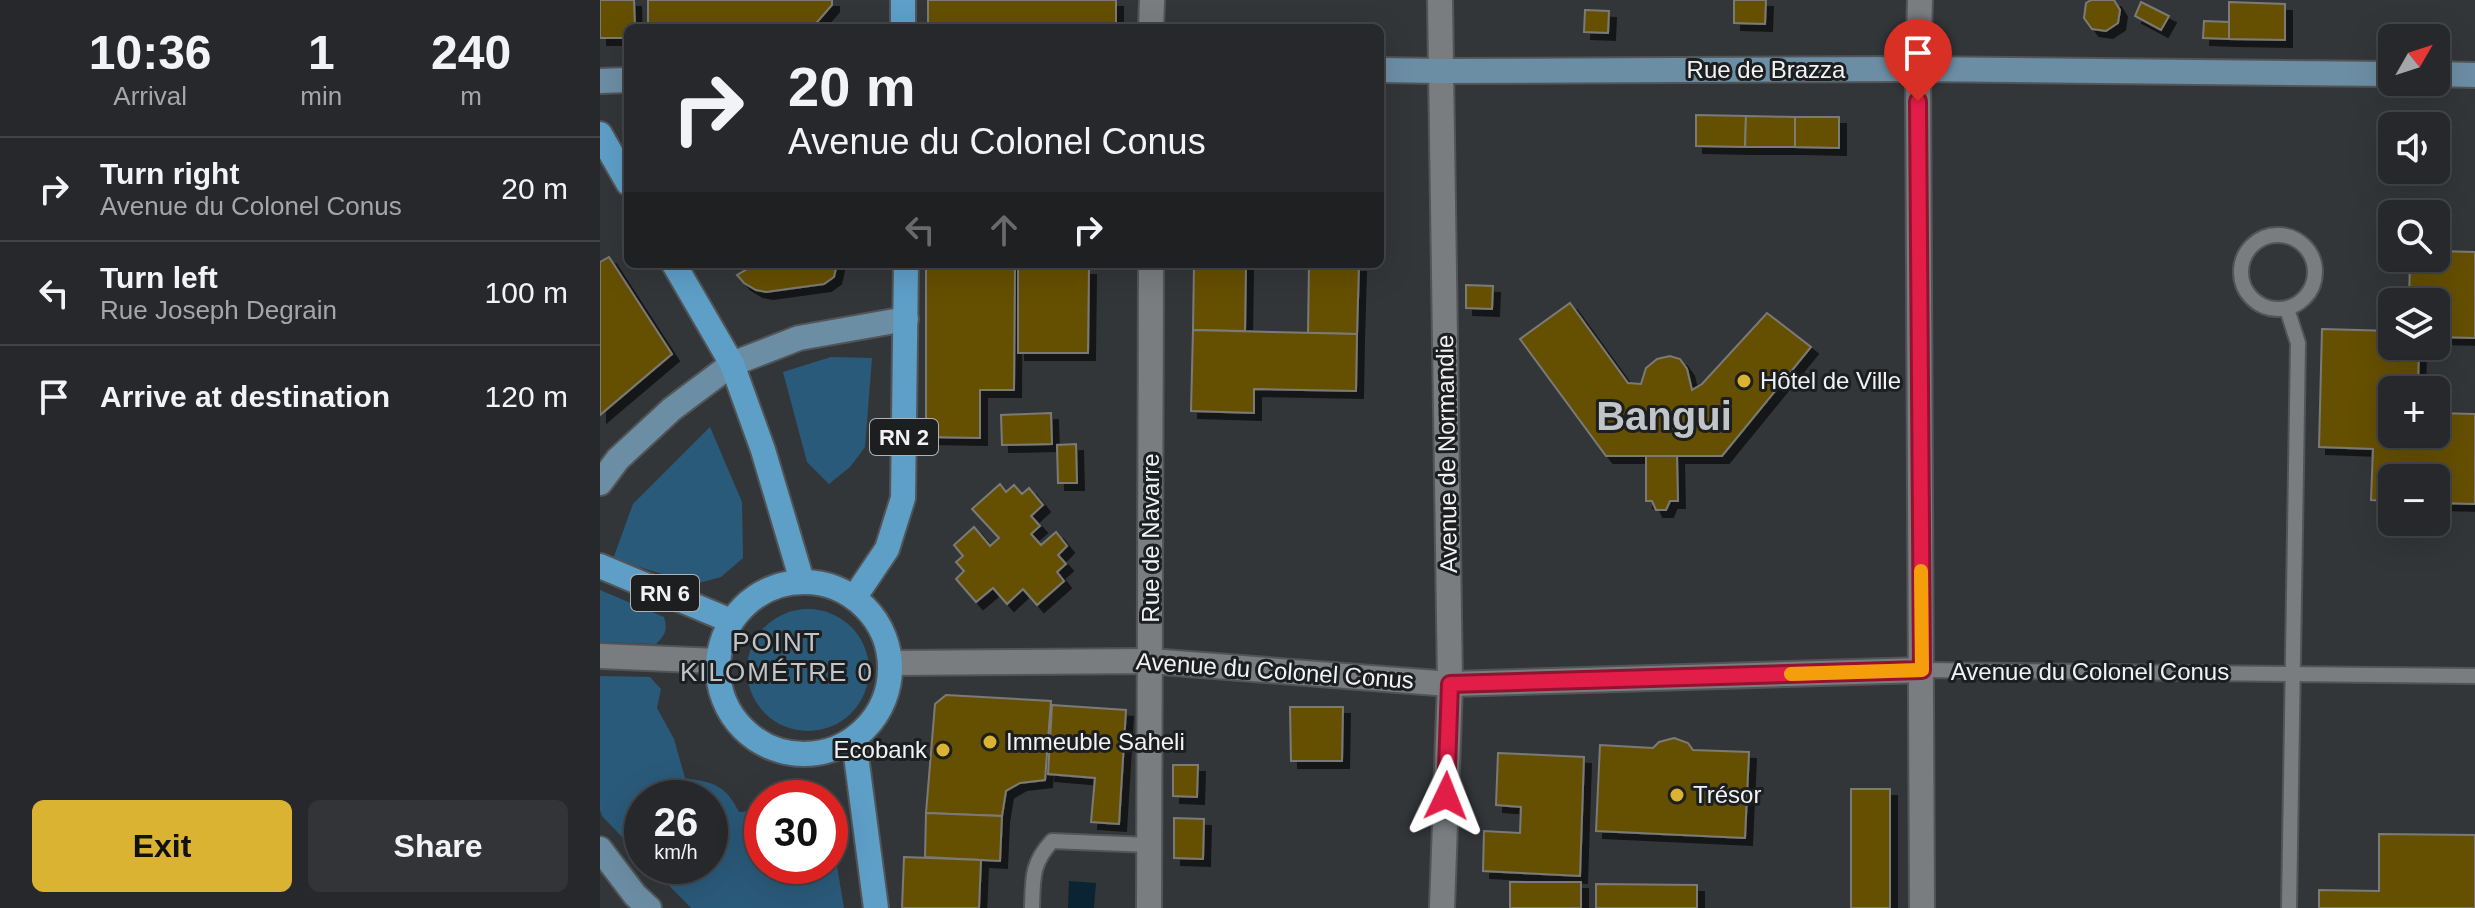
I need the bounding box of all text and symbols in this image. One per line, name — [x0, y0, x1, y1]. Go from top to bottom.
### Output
pin — [1884, 19, 1952, 101]
north arrow — [2378, 24, 2450, 96]
map controls — [2378, 24, 2450, 536]
text: 10:36 — [89, 26, 212, 79]
text: 1 — [308, 26, 335, 79]
text: 240 — [431, 26, 511, 79]
icon: arrive — [1896, 31, 1940, 75]
text: 20 m — [788, 55, 916, 118]
icon: right — [656, 56, 760, 160]
street label: Rue de Brazza — [1687, 56, 1846, 83]
text: Arrival — [113, 81, 187, 111]
text: min — [300, 81, 342, 111]
text: m — [460, 81, 482, 111]
button: sound — [2378, 112, 2450, 184]
text: Avenue du Colonel Conus — [788, 121, 1206, 162]
text: Turn right — [100, 157, 239, 190]
icon: right — [32, 167, 76, 211]
text: 20 m — [501, 172, 568, 205]
text: Avenue du Colonel Conus — [100, 191, 402, 221]
button: search — [2378, 200, 2450, 272]
icon: left — [898, 208, 942, 252]
icon: ahead — [982, 208, 1026, 252]
icon: right — [1066, 208, 1110, 252]
text: Turn left — [100, 261, 218, 294]
icon: left — [32, 271, 76, 315]
text: 100 m — [485, 276, 568, 309]
button: layers — [2378, 288, 2450, 360]
text: Rue Joseph Degrain — [100, 295, 337, 325]
street label: Avenue de Normandie — [1431, 335, 1462, 573]
place label: Hôtel de Ville — [1760, 367, 1901, 394]
marker: Hôtel de Ville — [1735, 372, 1753, 390]
icon: arrive — [32, 375, 76, 419]
button: + — [2378, 376, 2450, 448]
text: Arrive at destination — [100, 380, 390, 413]
text: 120 m — [485, 380, 568, 413]
district label: Bangui — [1596, 394, 1732, 438]
road number: RN 2 — [870, 419, 938, 455]
street label: Rue de Navarre — [1137, 453, 1164, 623]
button: − — [2378, 464, 2450, 536]
road number: RN 6 — [631, 575, 699, 611]
district label: POINT KILOMÉTRE 0 — [680, 627, 874, 687]
street label: Avenue du Colonel Conus — [1135, 647, 1415, 694]
street label: Avenue du Colonel Conus — [1951, 658, 2229, 685]
place label: Immeuble Saheli — [1006, 728, 1185, 755]
marker: Immeuble Saheli — [981, 733, 999, 751]
place label: Ecobank — [834, 736, 928, 763]
marker: Ecobank — [934, 741, 952, 759]
position arrow — [1404, 754, 1488, 838]
speed limit sign: 30 — [744, 780, 848, 884]
place label: Trésor — [1693, 781, 1761, 808]
marker: Trésor — [1668, 786, 1686, 804]
button: Exit — [32, 800, 292, 892]
button: Share — [308, 800, 568, 892]
text: 26 — [654, 800, 698, 844]
text: km/h — [654, 841, 698, 863]

